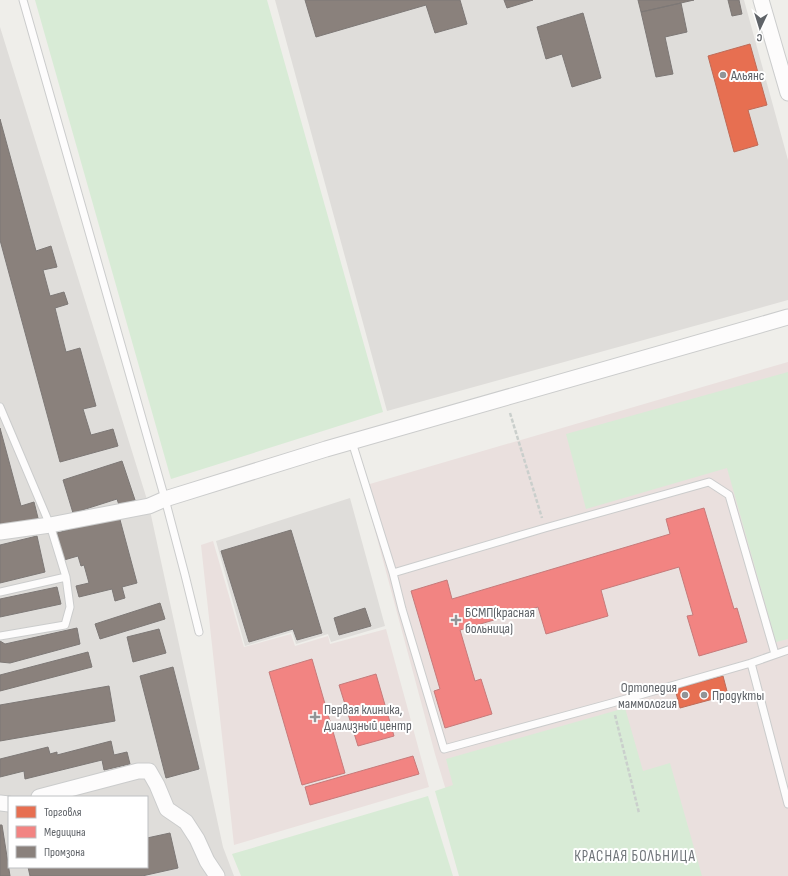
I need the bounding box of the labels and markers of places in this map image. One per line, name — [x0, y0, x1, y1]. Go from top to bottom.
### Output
place label: Альянс — [730, 67, 764, 84]
marker: Альянс — [718, 70, 728, 80]
place label: БСМП(красная больница) — [465, 604, 535, 637]
marker: БСМП(красная больница) — [450, 614, 462, 626]
place label: Ортопедия маммология — [618, 679, 677, 712]
place label: Продукты — [712, 687, 764, 704]
marker: Ортопедия маммология — [680, 690, 690, 700]
marker: Продукты — [699, 690, 709, 700]
place label: Первая клиника, Диализный центр — [324, 701, 412, 734]
marker: Первая клиника, Диализный центр — [309, 711, 321, 723]

